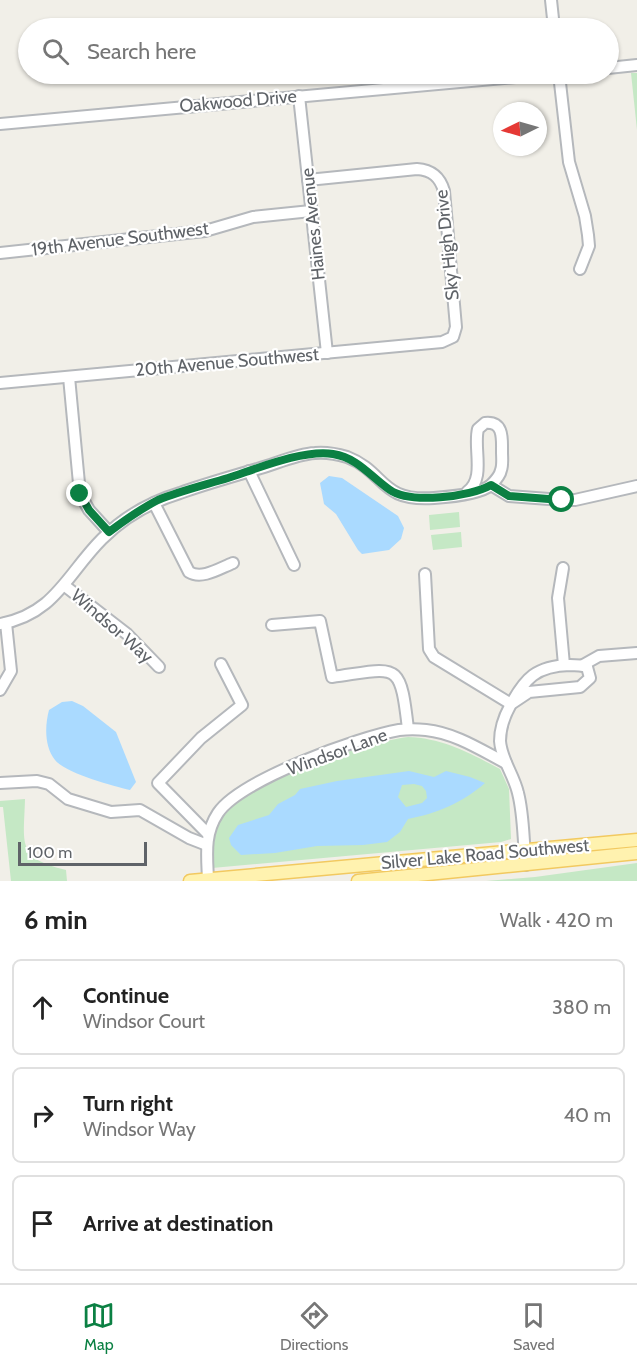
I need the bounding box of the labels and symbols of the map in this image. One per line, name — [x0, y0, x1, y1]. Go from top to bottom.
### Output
street label: Oakwood Drive — [178, 85, 298, 117]
north arrow — [493, 102, 547, 156]
street label: Haines Avenue — [296, 167, 330, 281]
street label: Sky High Drive — [430, 189, 464, 301]
street label: 19th Avenue Southwest — [30, 217, 210, 261]
street label: 20th Avenue Southwest — [134, 343, 320, 381]
route end — [66, 480, 92, 506]
route start — [548, 486, 574, 512]
street label: Windsor Way — [66, 584, 158, 668]
street label: Windsor Lane — [284, 724, 390, 780]
street label: Silver Lake Road Southwest — [380, 834, 590, 874]
scale bar — [18, 839, 147, 866]

